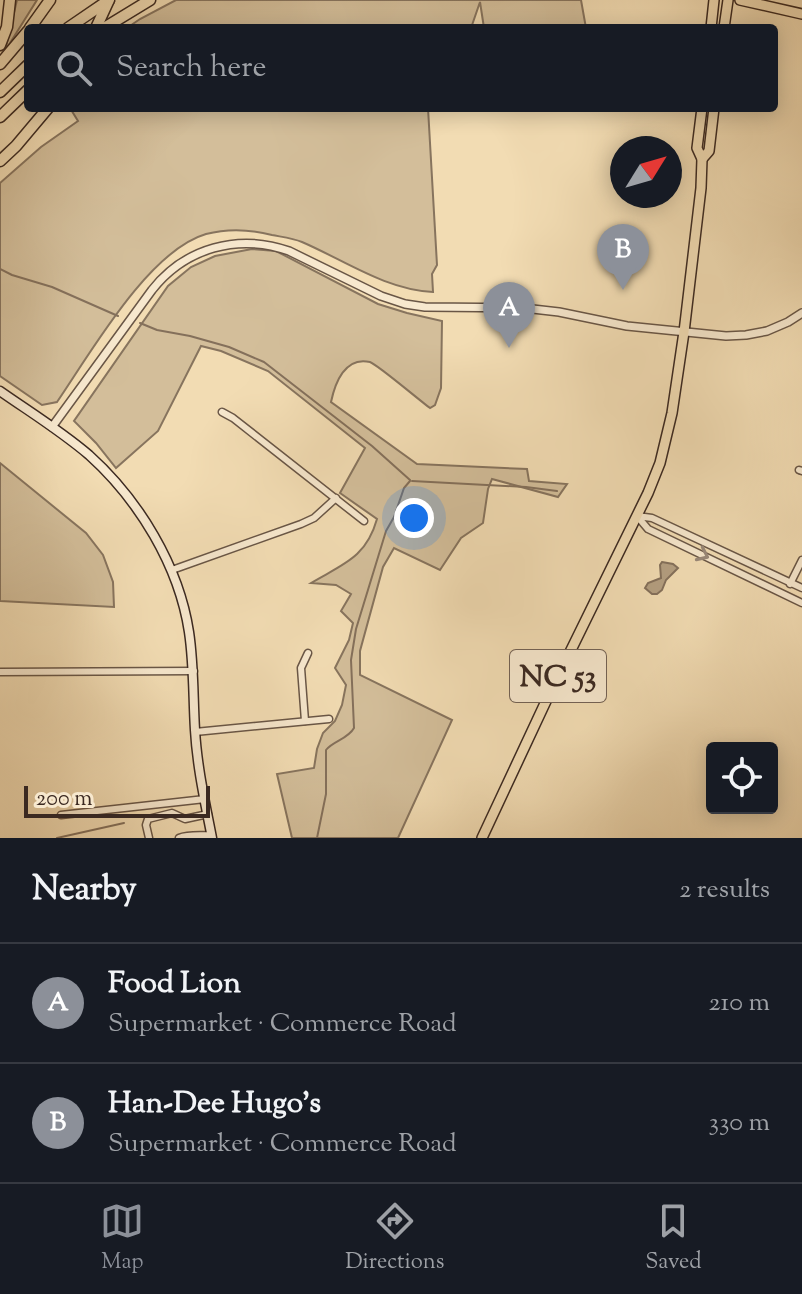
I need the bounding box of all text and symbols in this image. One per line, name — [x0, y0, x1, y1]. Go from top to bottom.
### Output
search box — [24, 24, 778, 112]
icon: search — [52, 46, 96, 90]
text: Search here — [116, 47, 266, 90]
north arrow — [610, 136, 682, 208]
pin: B — [597, 224, 649, 290]
pin: A — [483, 282, 535, 348]
your location — [394, 498, 434, 538]
one-way arrow — [694, 545, 709, 561]
road number: NC 53 — [510, 650, 606, 702]
map controls — [706, 742, 778, 814]
button: locate — [706, 742, 778, 814]
scale bar — [24, 782, 210, 818]
text: 200 m — [36, 784, 92, 816]
text: Nearby — [32, 866, 137, 915]
text: 2 results — [679, 872, 770, 909]
text: Food Lion — [108, 963, 241, 1006]
text: A — [47, 985, 69, 1022]
text: 210 m — [708, 985, 770, 1022]
text: Supermarket · Commerce Road — [108, 1006, 457, 1043]
text: Han-Dee Hugo's — [108, 1083, 321, 1126]
text: B — [50, 1105, 66, 1142]
text: 330 m — [708, 1105, 770, 1142]
text: Supermarket · Commerce Road — [108, 1126, 457, 1163]
tab: Map — [100, 1199, 144, 1279]
tab: Directions — [345, 1199, 444, 1279]
tab: Saved — [645, 1199, 702, 1279]

